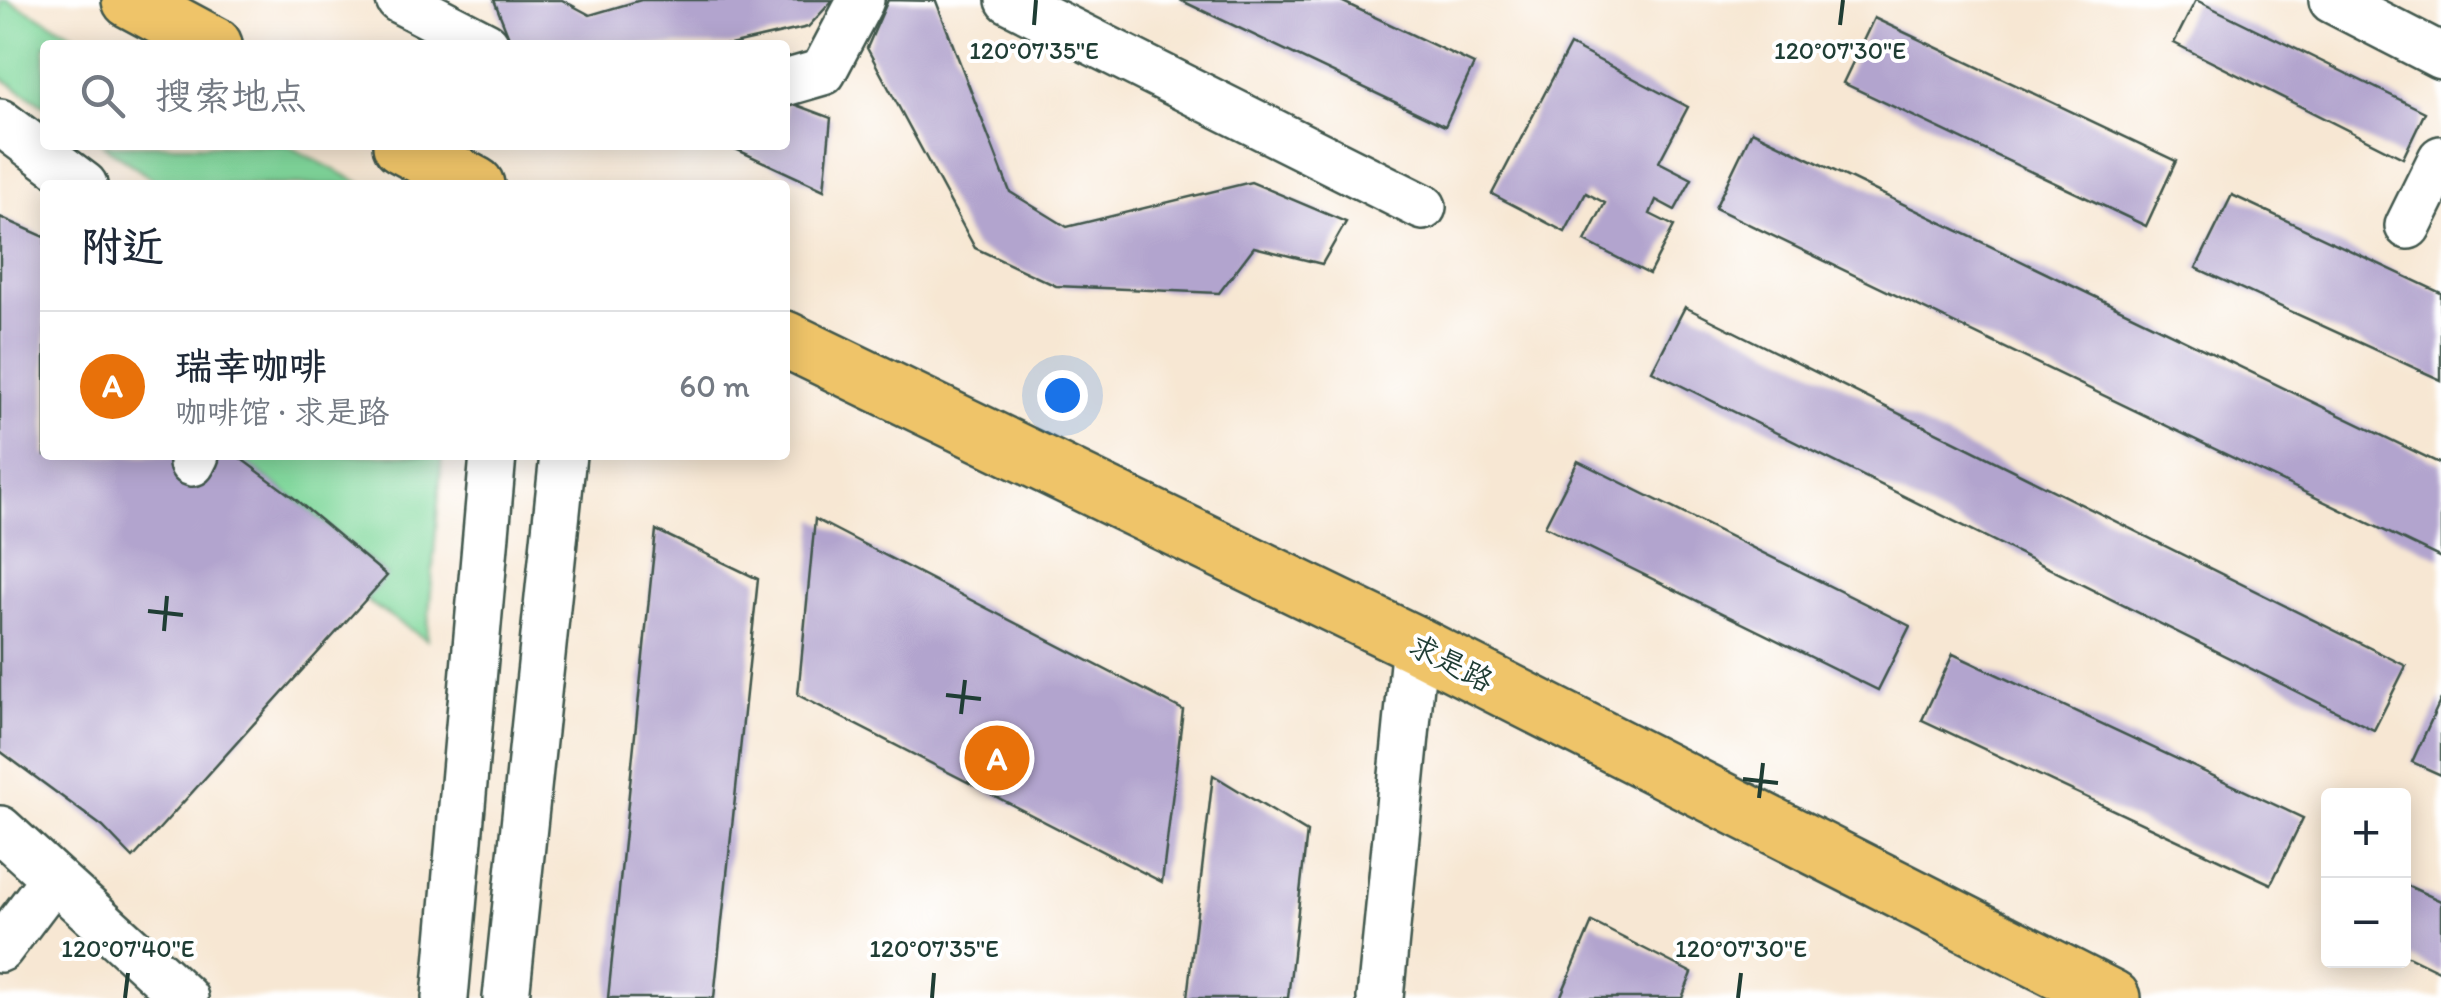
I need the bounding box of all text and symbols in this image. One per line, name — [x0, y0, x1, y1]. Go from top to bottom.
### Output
text: 120°07'35"E — [969, 35, 1099, 65]
text: 120°07'30"E — [1774, 35, 1906, 65]
search box — [40, 40, 790, 150]
icon: search — [75, 68, 130, 123]
text: 搜索地点 — [155, 73, 307, 119]
text: 附近 — [80, 221, 164, 272]
text: 瑞幸咖啡 — [175, 343, 327, 389]
text: A — [102, 367, 123, 405]
text: 60 m — [679, 367, 750, 405]
your location — [1037, 370, 1088, 421]
text: 咖啡馆 · 求是路 — [175, 393, 389, 431]
street label: 求是路 — [1403, 626, 1500, 699]
pin: A — [964, 720, 1030, 796]
map controls — [2321, 788, 2411, 968]
button: + — [2321, 788, 2411, 878]
button: − — [2321, 878, 2411, 968]
text: 120°07'40"E — [61, 933, 195, 963]
text: 120°07'35"E — [869, 933, 999, 963]
text: 120°07'30"E — [1675, 933, 1807, 963]

